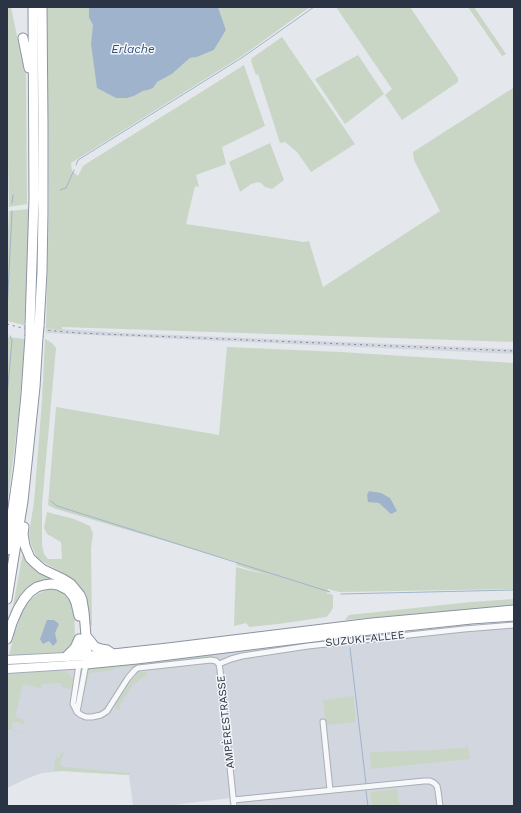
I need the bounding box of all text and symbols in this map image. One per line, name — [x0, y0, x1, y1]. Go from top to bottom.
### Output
water label: Erlache — [111, 42, 155, 56]
street label: SUZUKI-ALLEE — [325, 628, 405, 650]
street label: AMPÈRESTRASSE — [215, 675, 237, 769]

